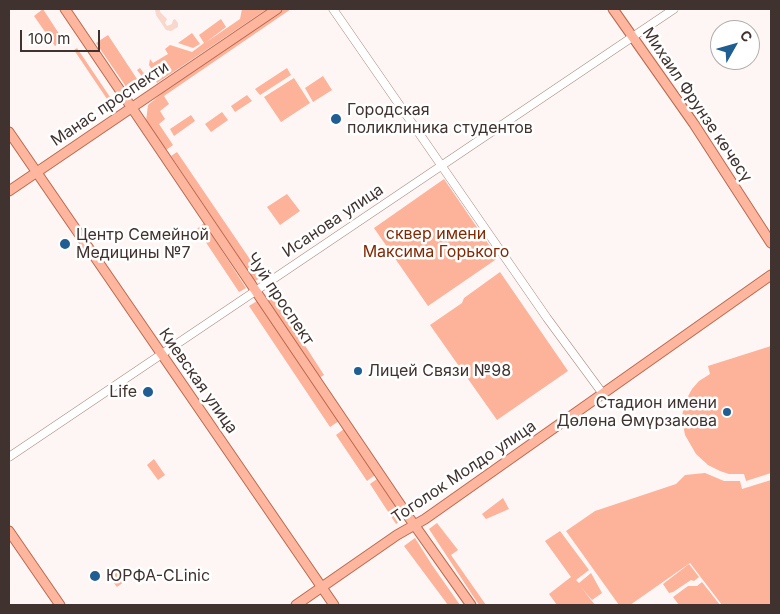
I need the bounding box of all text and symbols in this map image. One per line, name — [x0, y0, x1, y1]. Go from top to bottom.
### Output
scale bar — [22, 20, 102, 52]
north arrow — [710, 20, 760, 70]
street label: Михаил Фрунзе көчөсү — [638, 24, 756, 186]
text: С — [737, 27, 756, 45]
text: 100 m — [28, 29, 70, 48]
street label: Манас проспекти — [47, 57, 173, 151]
place label: Городская поликлиника студентов — [347, 100, 533, 138]
marker: Городская поликлиника студентов — [329, 112, 343, 126]
street label: Исанова улица — [279, 180, 387, 262]
park label: сквер имени Максима Горького — [363, 224, 509, 262]
place label: Центр Семейной Медицины №7 — [76, 225, 209, 263]
marker: Центр Семейной Медицины №7 — [58, 237, 72, 251]
street label: Чуй проспект — [242, 249, 318, 349]
street label: Киевская улица — [155, 325, 241, 437]
place label: Лицей Связи №98 — [368, 361, 511, 381]
marker: Лицей Связи №98 — [352, 365, 364, 377]
place label: Life — [109, 382, 137, 402]
marker: Life — [141, 385, 155, 399]
place label: Стадион имени Дөлөна Өмүрзакова — [556, 393, 717, 431]
marker: Стадион имени Дөлөна Өмүрзакова — [721, 406, 733, 418]
street label: Тоголок Молдо улица — [388, 417, 540, 527]
place label: ЮРФА-CLinic — [106, 566, 210, 586]
marker: ЮРФА-CLinic — [88, 569, 102, 583]

